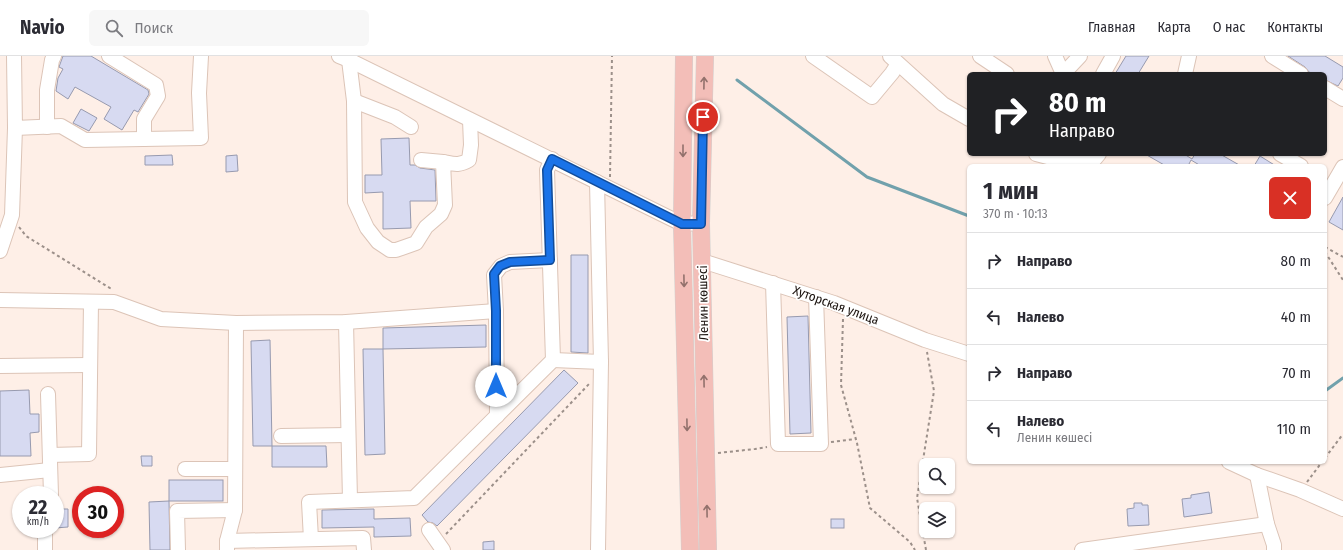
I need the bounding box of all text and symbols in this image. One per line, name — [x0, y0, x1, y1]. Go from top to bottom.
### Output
search box — [89, 10, 369, 46]
text: Navio — [20, 16, 65, 39]
icon: search — [103, 17, 125, 39]
text: Поиск — [135, 19, 173, 37]
text: Главная — [1088, 19, 1135, 36]
text: Карта — [1157, 19, 1191, 36]
text: О нас — [1213, 19, 1245, 36]
text: Контакты — [1267, 19, 1323, 36]
one-way arrow — [700, 77, 708, 90]
text: 80 m — [1049, 86, 1106, 119]
icon: right — [983, 88, 1035, 140]
pin — [686, 100, 720, 134]
icon: arrive — [692, 106, 714, 128]
text: Направо — [1049, 120, 1115, 142]
one-way arrow — [679, 144, 687, 157]
text: 1 мин — [983, 177, 1038, 205]
button: close — [1269, 177, 1311, 219]
text: 370 m · 10:13 — [983, 206, 1048, 221]
icon: right — [983, 250, 1005, 272]
text: Направо — [1017, 252, 1072, 270]
text: 80 m — [1281, 252, 1311, 270]
street label: Ленин көшесі — [695, 265, 711, 341]
one-way arrow — [680, 274, 688, 287]
street label: Хуторская улица — [791, 282, 881, 328]
icon: left — [983, 306, 1005, 328]
text: Налево — [1017, 308, 1064, 326]
text: 40 m — [1281, 308, 1311, 326]
icon: right — [983, 362, 1005, 384]
text: Направо — [1017, 364, 1072, 382]
text: 70 m — [1282, 364, 1311, 382]
position arrow — [475, 365, 517, 407]
one-way arrow — [701, 375, 708, 388]
text: Налево — [1017, 412, 1064, 430]
one-way arrow — [683, 418, 691, 431]
icon: left — [983, 418, 1005, 440]
text: 110 m — [1277, 420, 1311, 438]
text: Ленин көшесі — [1017, 430, 1092, 445]
map controls — [919, 458, 955, 538]
button: search — [919, 458, 955, 494]
speed limit sign: 30 — [72, 486, 124, 538]
text: 22 — [29, 495, 47, 519]
button: layers — [919, 502, 955, 538]
one-way arrow — [703, 505, 711, 518]
text: km/h — [27, 516, 49, 528]

